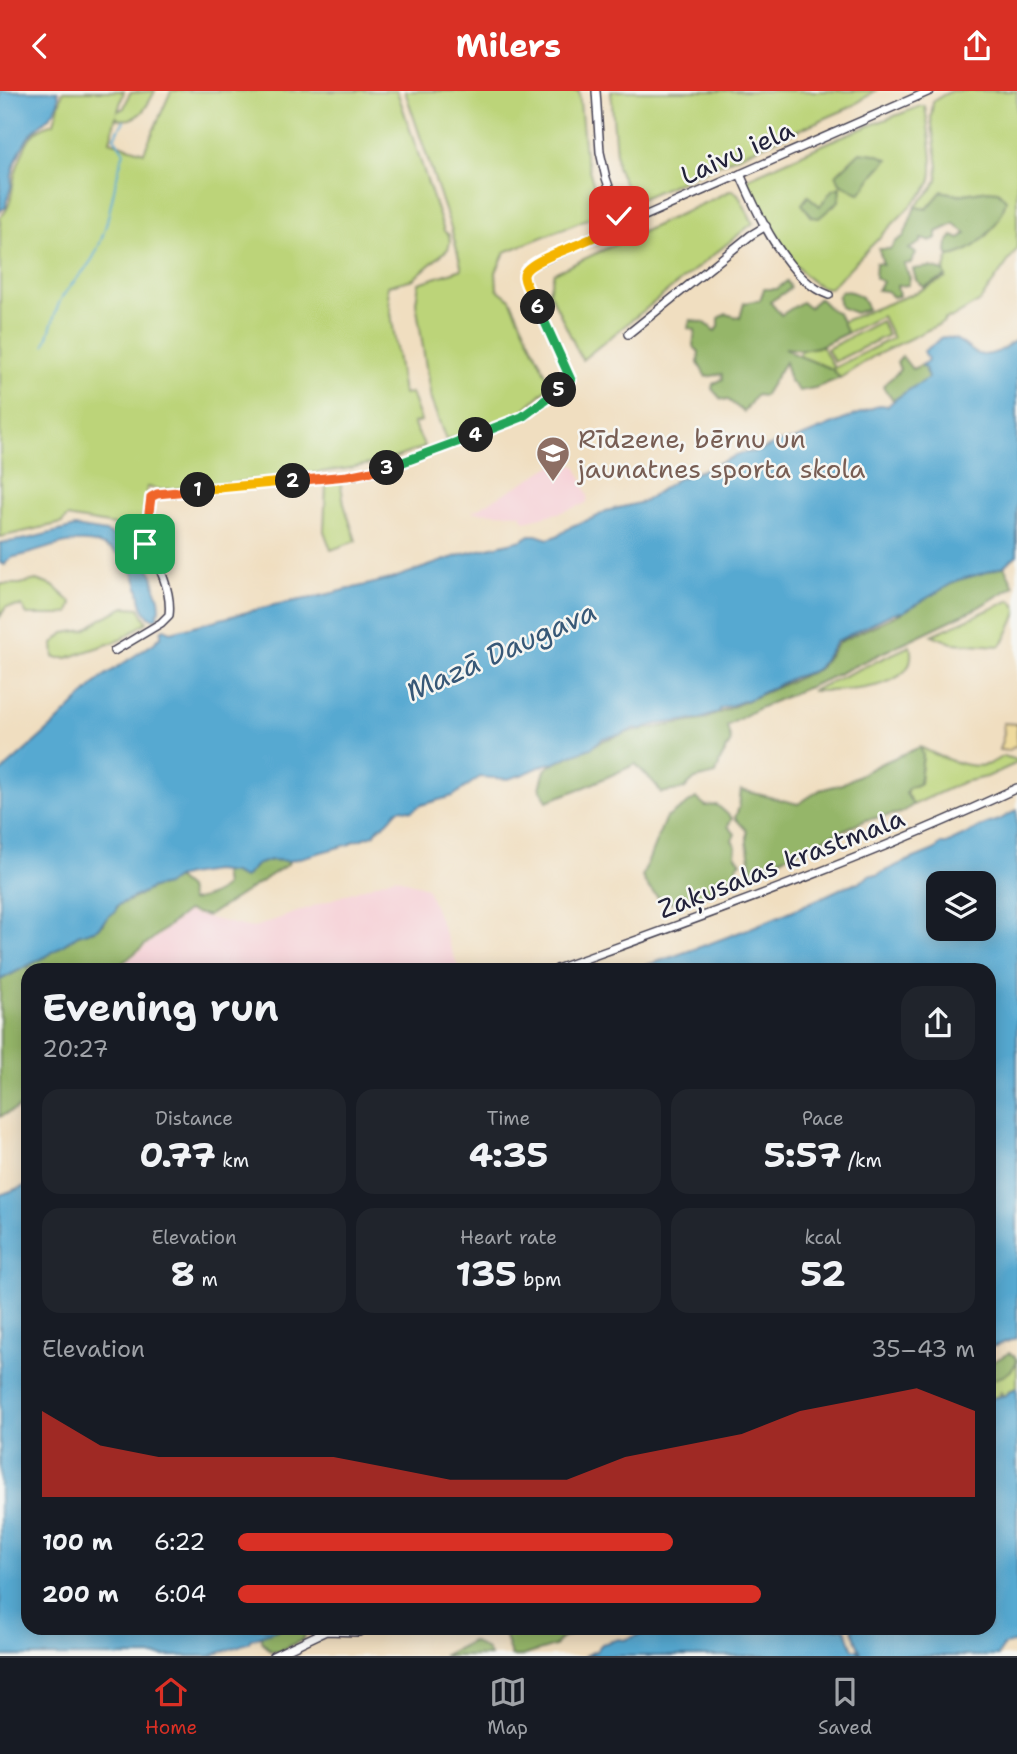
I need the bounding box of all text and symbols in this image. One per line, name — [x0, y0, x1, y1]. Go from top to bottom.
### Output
text: Milers — [456, 24, 561, 67]
icon: back — [21, 27, 59, 65]
icon: share — [958, 27, 996, 65]
street label: Laivu iela — [675, 112, 799, 192]
pin — [589, 186, 649, 246]
icon: check — [600, 197, 638, 235]
pin: 6 — [520, 289, 556, 325]
text: 6 — [531, 294, 544, 319]
pin: 5 — [542, 373, 576, 407]
text: 5 — [553, 377, 564, 402]
pin: 4 — [458, 417, 494, 453]
place label: Rīdzene, bērnu un jaunatnes sporta skola — [576, 421, 865, 486]
text: 4 — [469, 422, 482, 447]
school or university icon: Rīdzene, bērnu un jaunatnes sporta skola — [534, 434, 572, 483]
pin: 3 — [370, 451, 404, 485]
text: 3 — [380, 455, 393, 480]
pin: 2 — [276, 463, 310, 499]
text: 2 — [286, 468, 299, 493]
pin: 1 — [180, 473, 216, 507]
text: 1 — [193, 477, 202, 502]
pin — [115, 514, 175, 574]
icon: arrive — [126, 525, 164, 563]
water label: Mazā Daugava — [400, 592, 602, 710]
street label: Zaķusalas krastmala — [653, 800, 910, 927]
map controls — [926, 871, 996, 941]
button: layers — [926, 871, 996, 941]
text: Evening run — [42, 982, 279, 1033]
button: share — [901, 986, 975, 1060]
text: 20:27 — [42, 1034, 109, 1064]
text: Distance — [155, 1106, 233, 1131]
text: Time — [487, 1106, 530, 1131]
text: Pace — [802, 1106, 844, 1131]
text: 0.77 — [139, 1131, 216, 1178]
text: 4:35 — [469, 1131, 548, 1178]
text: 5:57 — [764, 1131, 842, 1178]
text: km — [216, 1148, 249, 1173]
text: /km — [842, 1148, 882, 1173]
text: Elevation — [152, 1225, 237, 1250]
text: Heart rate — [460, 1225, 557, 1250]
text: kcal — [804, 1225, 841, 1250]
text: 8 — [170, 1250, 195, 1297]
text: 135 — [455, 1250, 517, 1297]
text: 52 — [800, 1250, 845, 1297]
text: m — [195, 1267, 218, 1292]
text: bpm — [517, 1267, 562, 1292]
text: Elevation — [42, 1334, 145, 1364]
text: 35–43 m — [871, 1334, 975, 1364]
text: 100 m — [42, 1527, 113, 1557]
text: 6:22 — [154, 1527, 205, 1557]
text: 200 m — [42, 1579, 119, 1609]
text: 6:04 — [154, 1579, 206, 1609]
tab: Home — [145, 1673, 197, 1740]
tab: Map — [487, 1673, 528, 1740]
tab: Saved — [818, 1673, 872, 1740]

